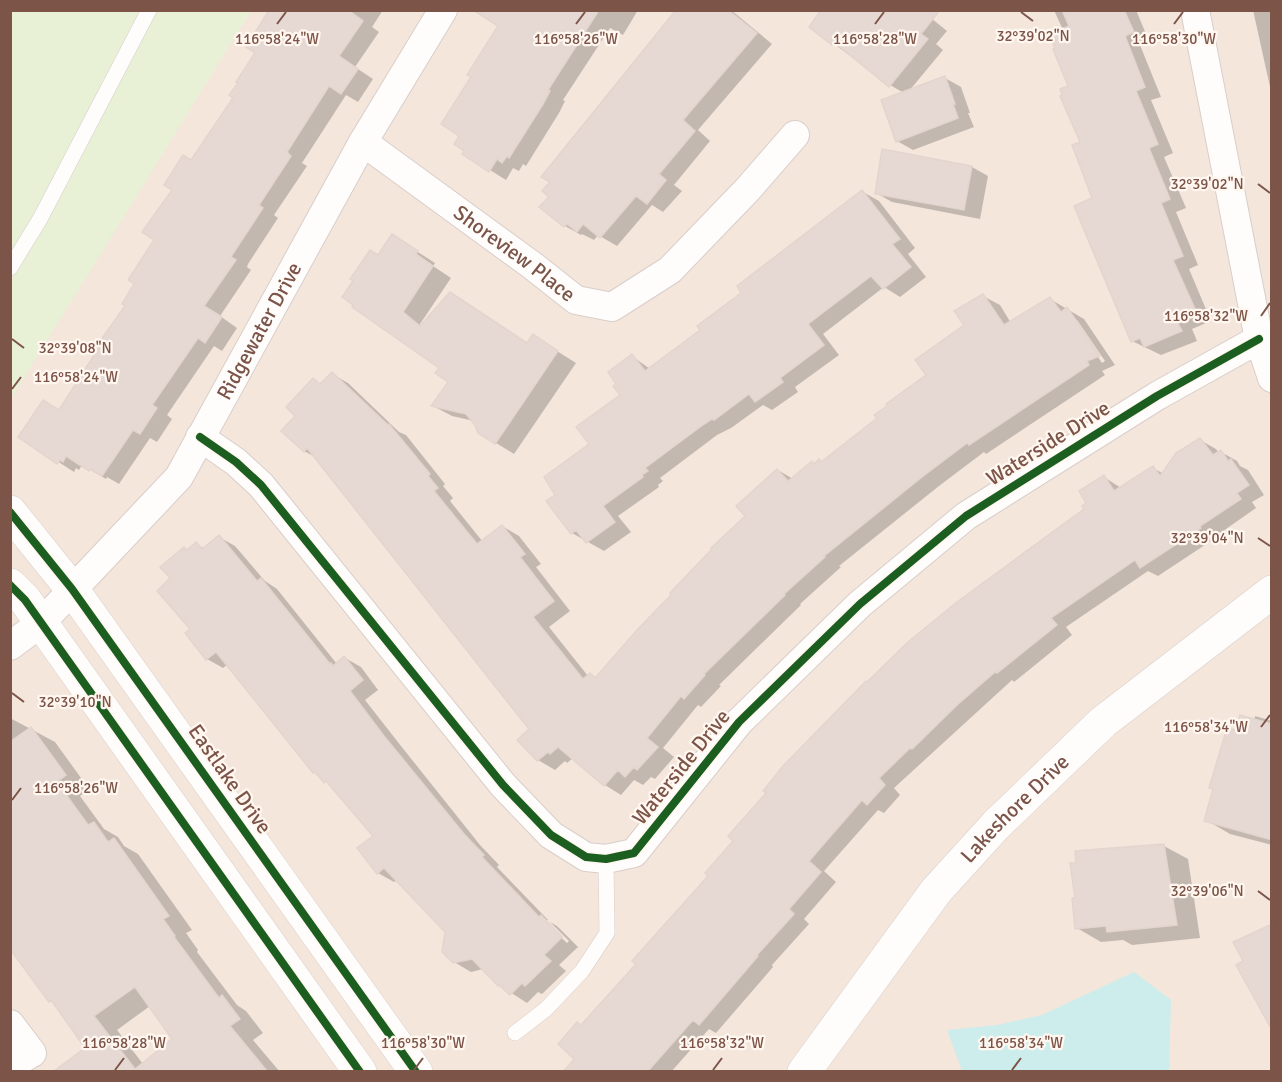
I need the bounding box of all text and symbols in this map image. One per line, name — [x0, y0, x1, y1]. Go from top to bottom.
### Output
text: 32°39'02"N — [996, 27, 1070, 45]
text: 116°58'24"W — [235, 30, 319, 48]
text: 116°58'26"W — [534, 30, 618, 48]
text: 116°58'28"W — [833, 30, 917, 48]
text: 116°58'30"W — [1132, 30, 1216, 48]
text: 32°39'02"N — [1170, 175, 1244, 193]
street label: Shoreview Place — [448, 199, 581, 307]
street label: Ridgewater Drive — [211, 258, 307, 404]
text: 116°58'32"W — [1164, 307, 1248, 325]
text: 32°39'08"N — [38, 339, 112, 357]
text: 116°58'24"W — [34, 368, 118, 386]
street label: Waterside Drive — [981, 395, 1115, 491]
text: 32°39'04"N — [1170, 529, 1244, 547]
text: 32°39'10"N — [38, 693, 112, 711]
street label: Waterside Drive — [627, 704, 735, 830]
text: 116°58'34"W — [1164, 718, 1248, 736]
street label: Eastlake Drive — [183, 719, 277, 839]
street label: Lakeshore Drive — [955, 749, 1074, 868]
text: 116°58'26"W — [34, 779, 118, 797]
text: 32°39'06"N — [1170, 882, 1244, 900]
text: 116°58'28"W — [82, 1034, 166, 1052]
text: 116°58'30"W — [381, 1034, 465, 1052]
text: 116°58'32"W — [680, 1034, 764, 1052]
text: 116°58'34"W — [979, 1034, 1063, 1052]

